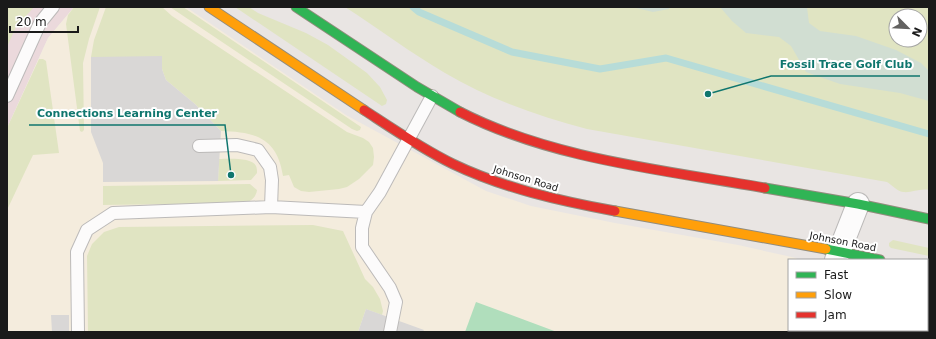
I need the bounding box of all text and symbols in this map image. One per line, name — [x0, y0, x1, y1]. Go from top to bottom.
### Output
scale bar — [10, 8, 78, 34]
north arrow — [888, 8, 928, 48]
text: 20 m — [16, 15, 47, 29]
text: N — [909, 25, 924, 39]
callout: Fossil Trace Golf Club — [771, 53, 920, 76]
text: Fossil Trace Golf Club — [780, 58, 912, 71]
callout: Connections Learning Center — [29, 102, 225, 125]
text: Connections Learning Center — [37, 107, 218, 120]
street label: Johnson Road — [491, 163, 560, 194]
street label: Johnson Road — [808, 229, 877, 253]
legend — [788, 259, 928, 331]
text: Fast — [824, 268, 848, 282]
text: Slow — [824, 288, 852, 302]
text: Jam — [823, 308, 847, 322]

